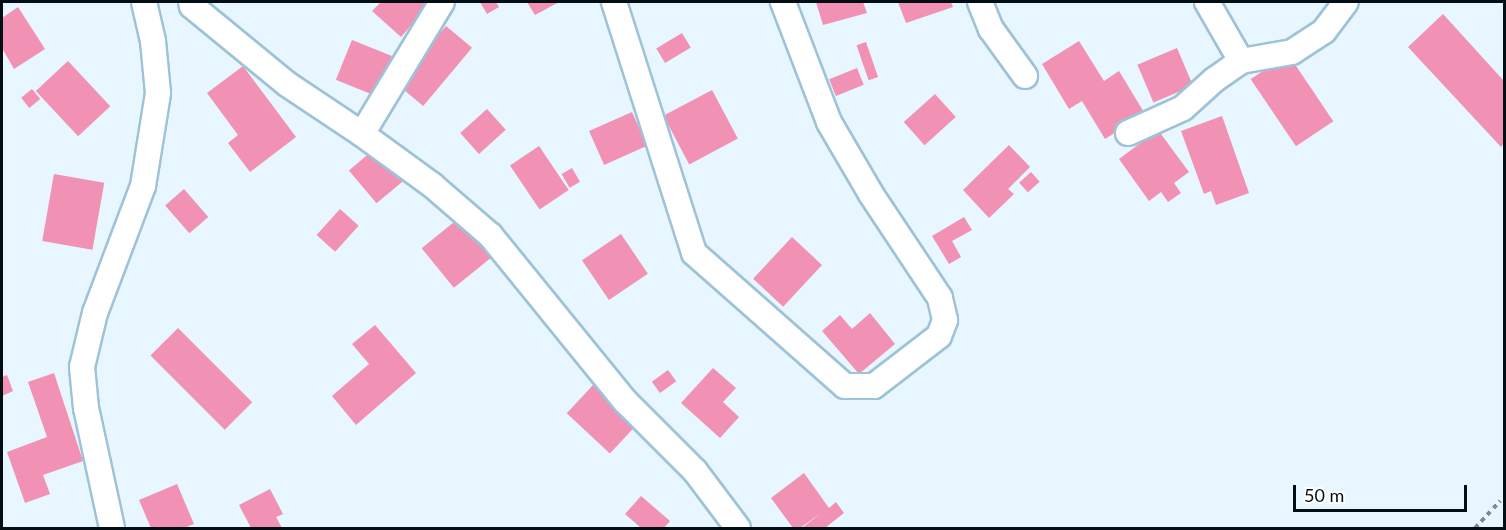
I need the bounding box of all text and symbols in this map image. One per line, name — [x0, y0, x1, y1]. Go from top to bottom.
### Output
scale bar — [1296, 473, 1470, 511]
text: 50 m — [1304, 484, 1344, 506]

